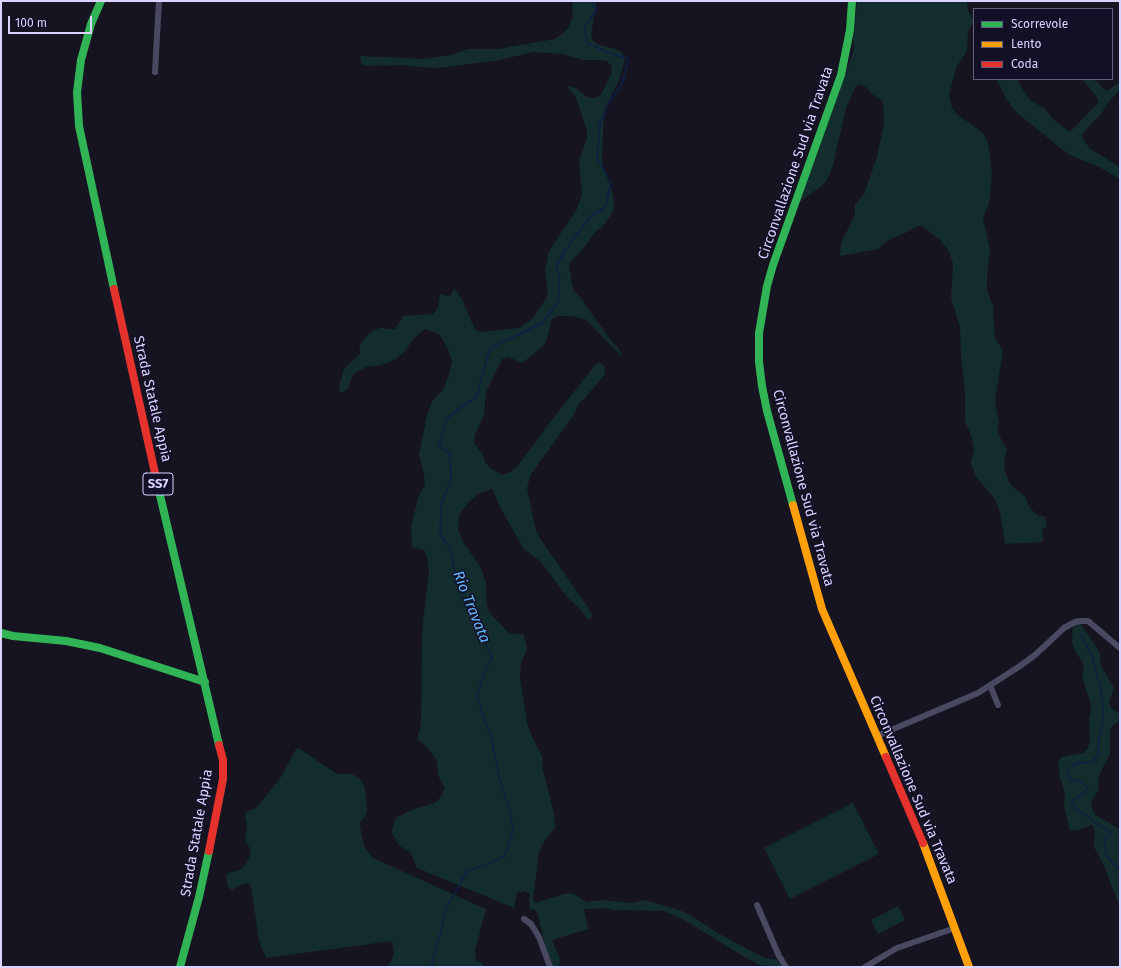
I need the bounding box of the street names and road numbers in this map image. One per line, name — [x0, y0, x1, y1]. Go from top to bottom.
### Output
street label: Circonvallazione Sud via Travata — [755, 64, 837, 262]
street label: Strada Statale Appia — [129, 334, 175, 464]
street label: Circonvallazione Sud via Travata — [769, 388, 837, 588]
road number: SS7 — [143, 473, 173, 495]
street label: Circonvallazione Sud via Travata — [866, 693, 960, 887]
street label: Strada Statale Appia — [178, 768, 216, 898]

